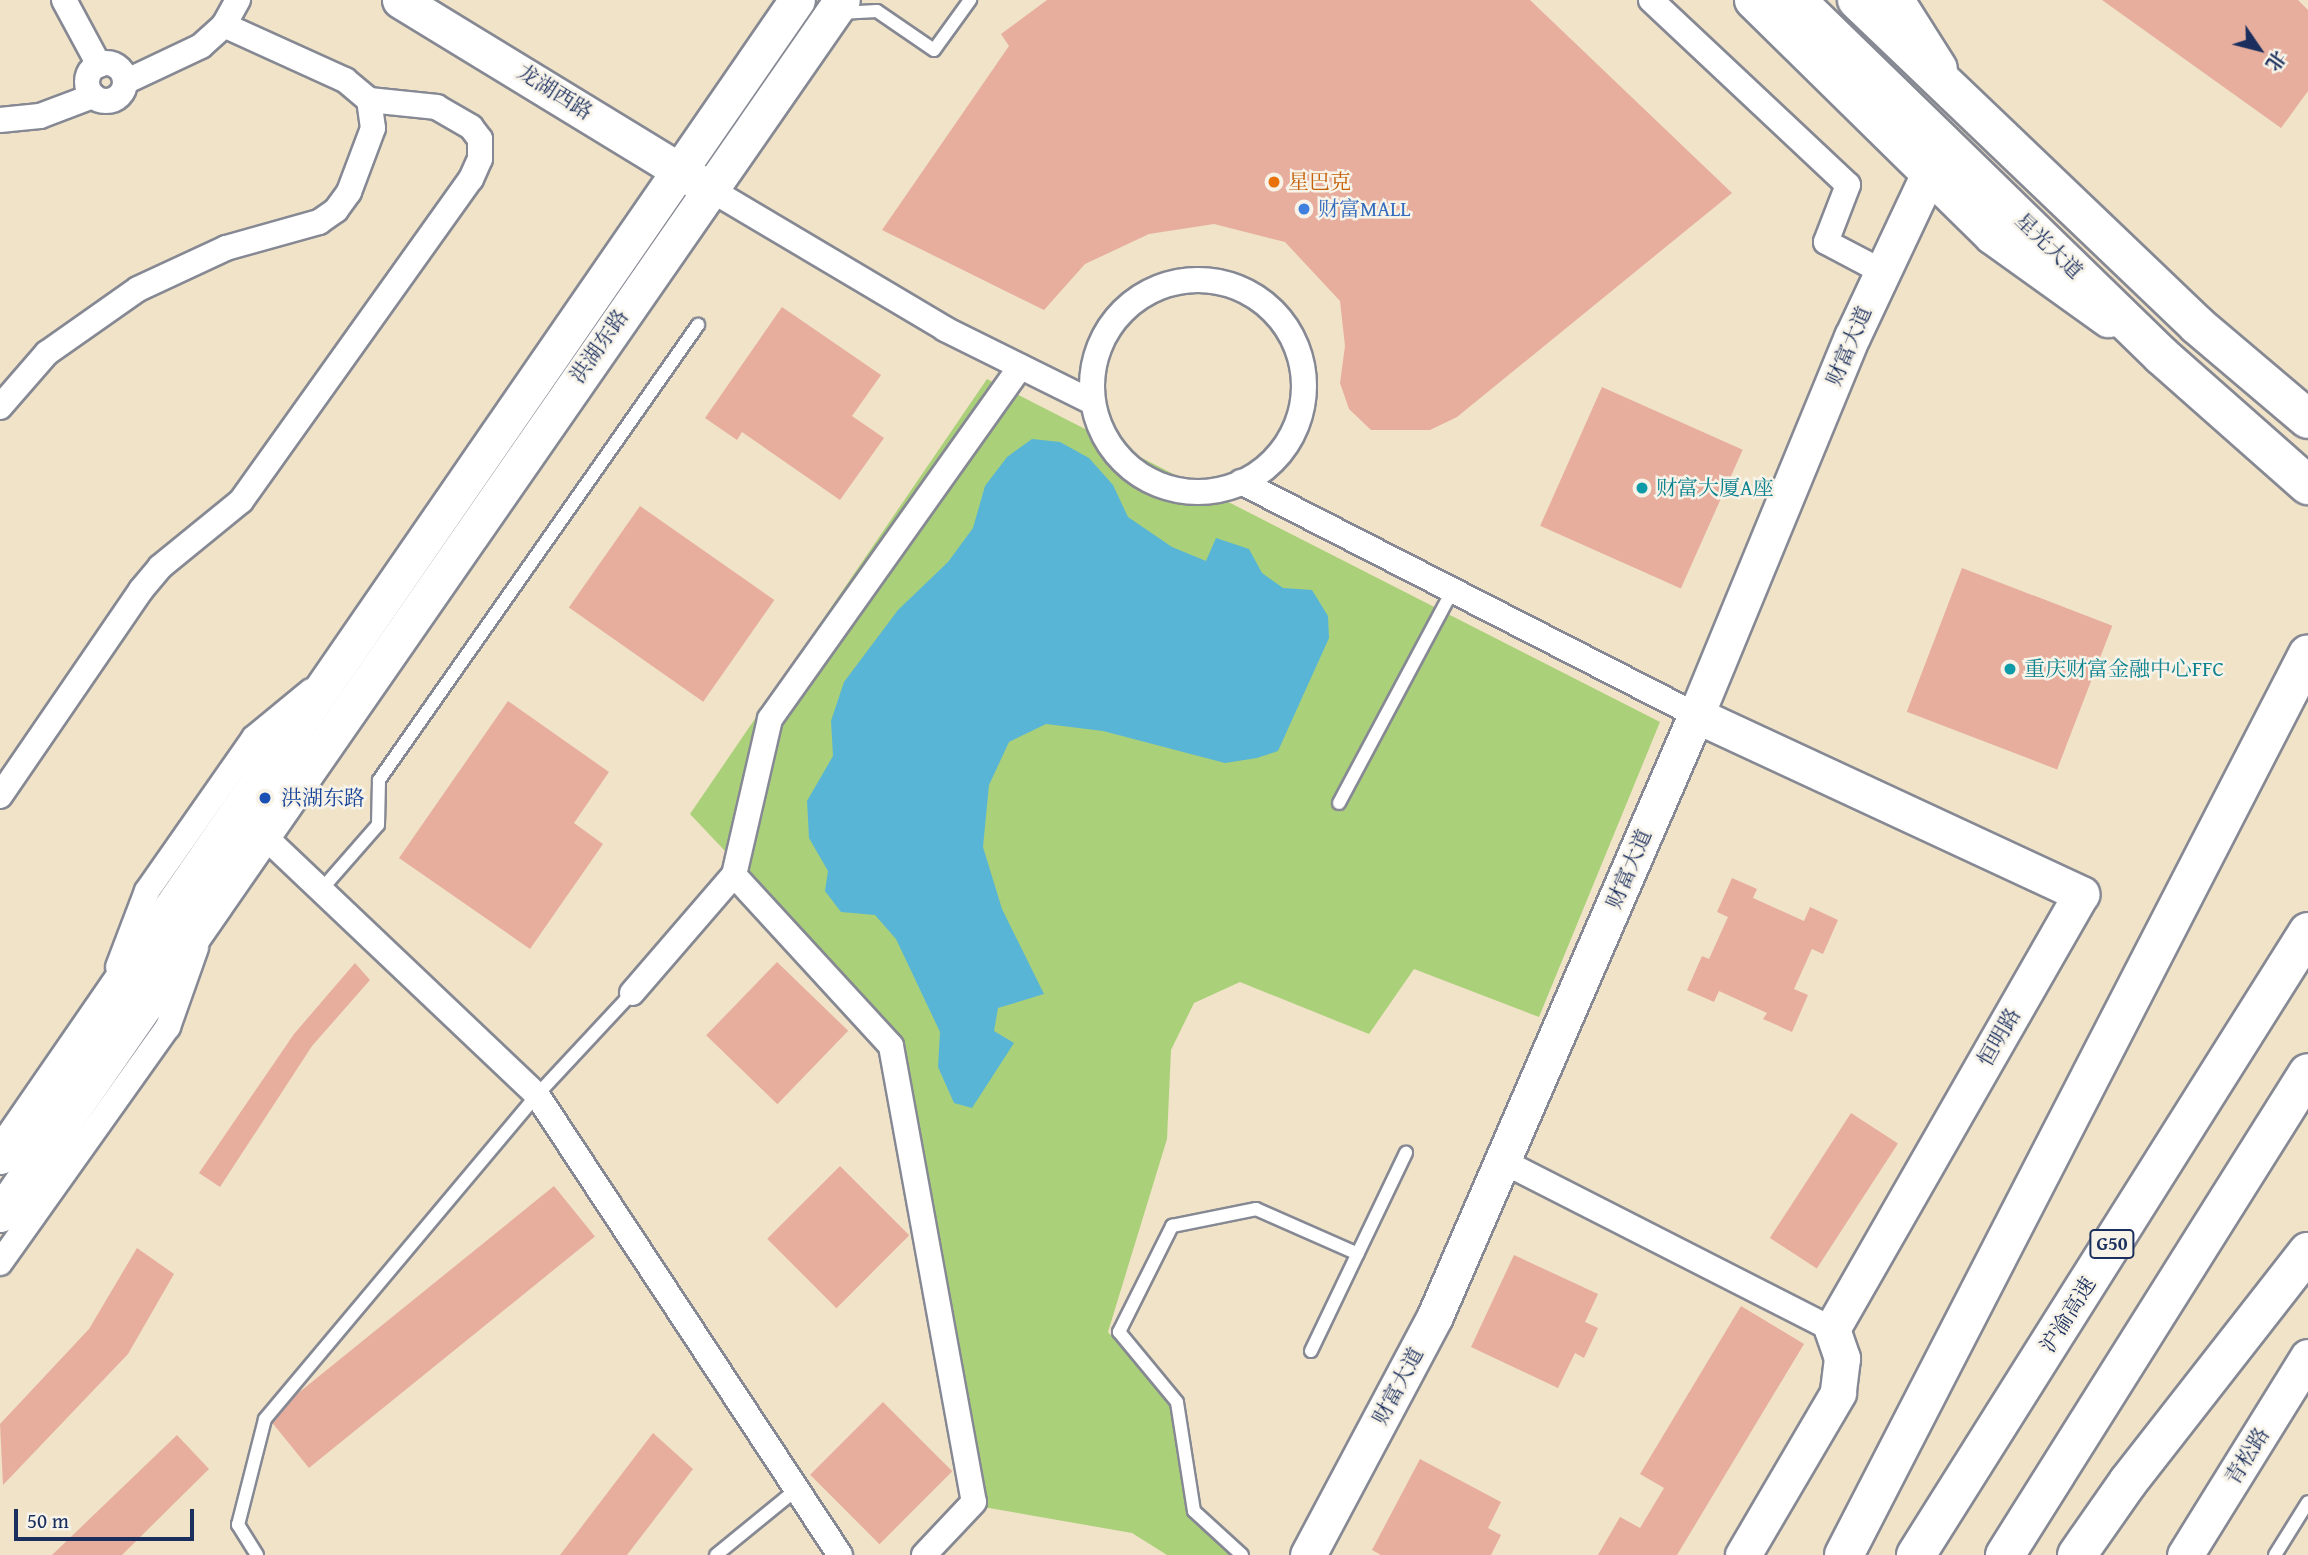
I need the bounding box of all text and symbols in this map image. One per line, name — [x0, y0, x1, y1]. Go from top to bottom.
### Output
north arrow — [2224, 14, 2294, 84]
text: 北 — [2259, 45, 2293, 77]
street label: 龙湖西路 — [513, 59, 597, 125]
place label: 星巴克 — [1288, 169, 1351, 195]
marker: 星巴克 — [1266, 174, 1282, 190]
place label: 财富MALL — [1318, 196, 1410, 222]
marker: 财富MALL — [1296, 201, 1312, 217]
street label: 星光大道 — [2010, 208, 2088, 284]
street label: 财富大道 — [1821, 302, 1877, 390]
street label: 洪湖东路 — [565, 304, 633, 388]
place label: 财富大厦A座 — [1656, 475, 1774, 501]
marker: 财富大厦A座 — [1634, 480, 1650, 496]
place label: 重庆财富金融中心FFC — [2024, 656, 2224, 682]
marker: 重庆财富金融中心FFC — [2002, 661, 2018, 677]
place label: 洪湖东路 — [281, 785, 365, 811]
marker: 洪湖东路 — [255, 788, 275, 808]
street label: 财富大道 — [1601, 825, 1657, 913]
street label: 恒明路 — [1972, 1003, 2026, 1071]
road number: G50 — [2089, 1228, 2135, 1260]
street label: 沪渝高速 — [2035, 1273, 2101, 1357]
street label: 财富大道 — [1367, 1343, 1429, 1429]
street label: 青松路 — [2220, 1423, 2274, 1489]
scale bar — [18, 1496, 198, 1540]
text: 50 m — [27, 1505, 69, 1536]

